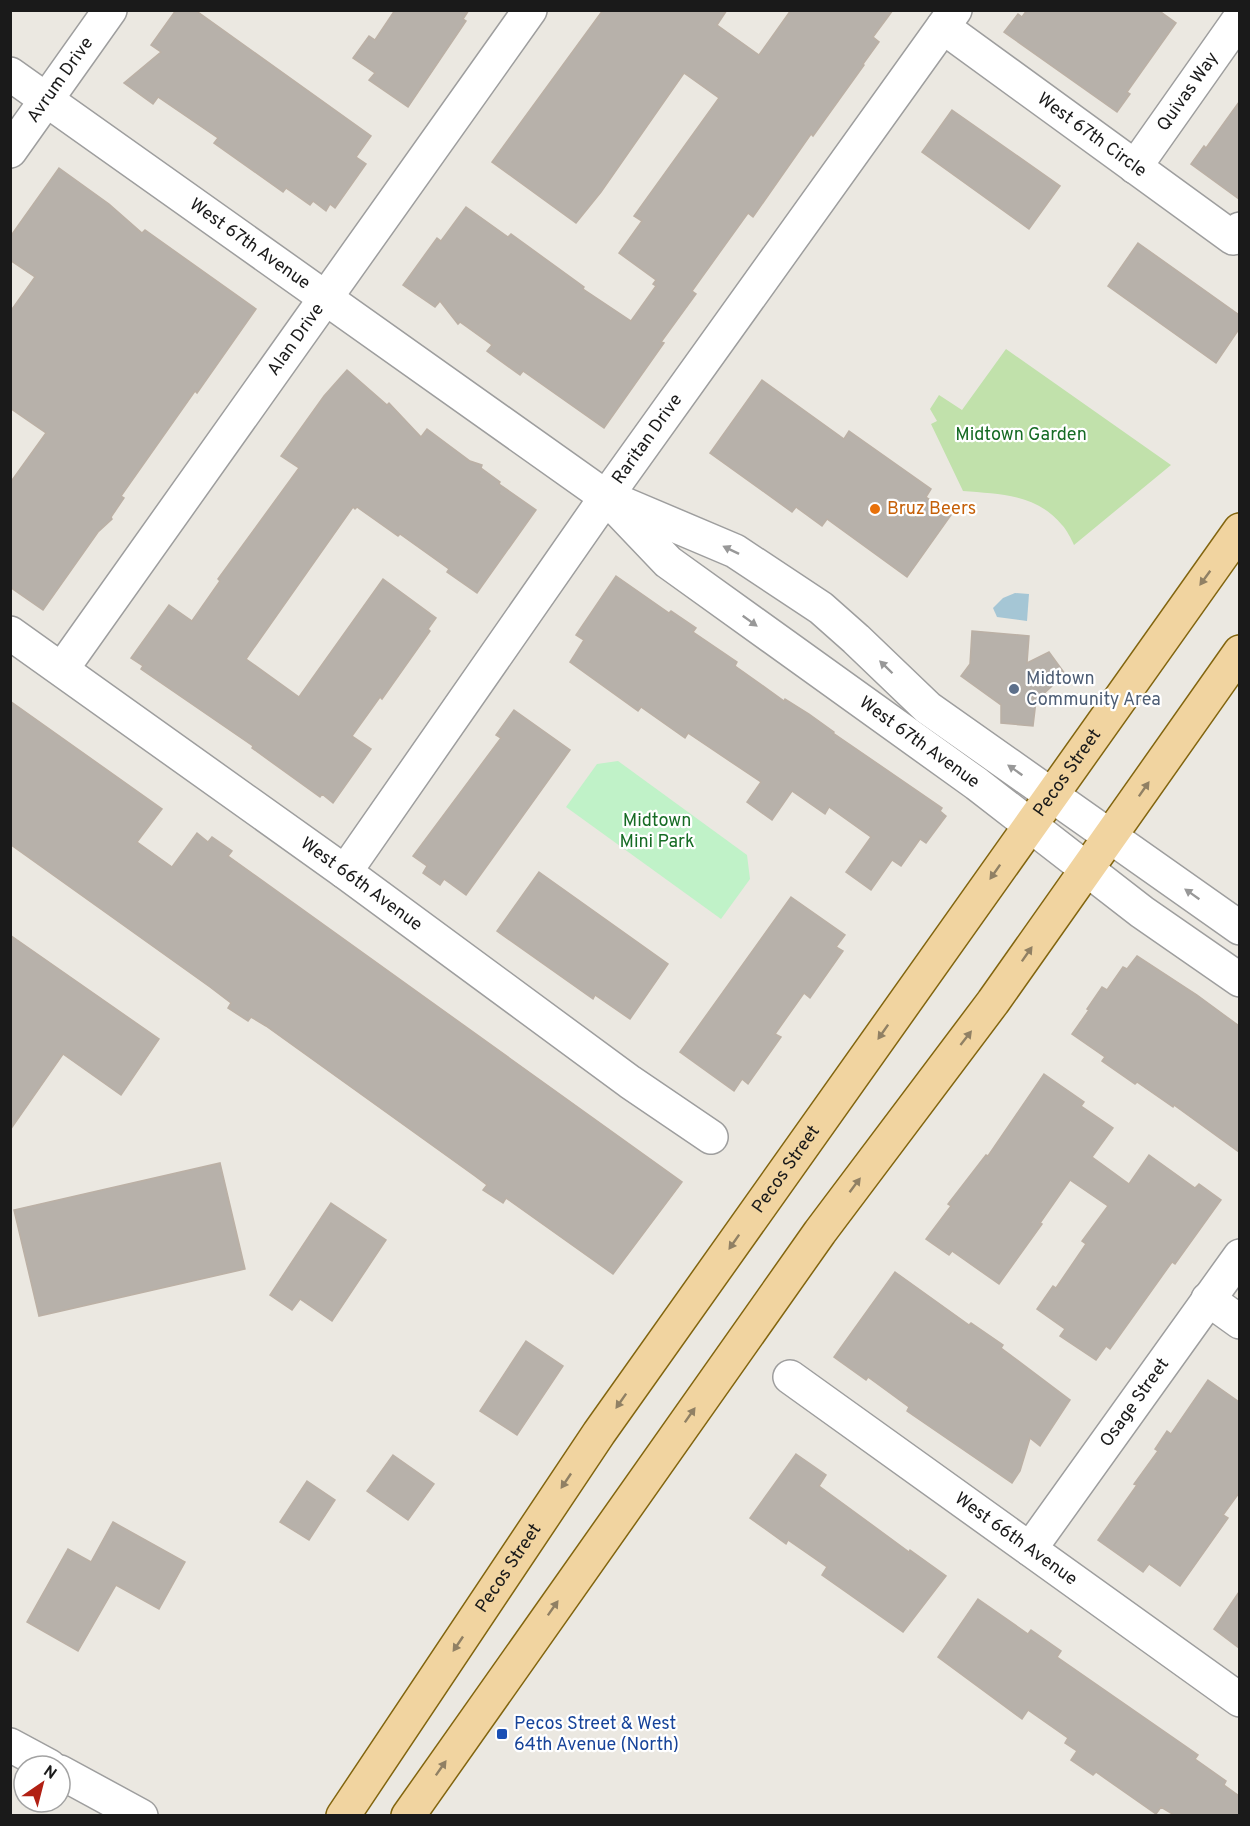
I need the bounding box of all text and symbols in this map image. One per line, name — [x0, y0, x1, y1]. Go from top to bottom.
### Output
street label: Avrum Drive — [22, 33, 99, 127]
street label: Quivas Way — [1152, 48, 1224, 136]
street label: West 67th Circle — [1033, 88, 1151, 183]
street label: West 67th Avenue — [185, 193, 315, 295]
street label: Alan Drive — [262, 299, 330, 380]
street label: Raritan Drive — [607, 389, 688, 489]
park label: Midtown Garden — [955, 424, 1087, 447]
place label: Bruz Beers — [887, 498, 976, 521]
marker: Bruz Beers — [868, 502, 882, 516]
one-way arrow — [722, 545, 739, 555]
one-way arrow — [1199, 569, 1211, 585]
one-way arrow — [741, 615, 757, 627]
one-way arrow — [878, 660, 893, 674]
place label: Midtown Community Area — [1026, 668, 1161, 712]
marker: Midtown Community Area — [1007, 682, 1021, 696]
street label: West 67th Avenue — [854, 691, 984, 794]
street label: Pecos Street — [1028, 724, 1107, 822]
one-way arrow — [1008, 764, 1024, 776]
one-way arrow — [1138, 781, 1150, 797]
park label: Midtown Mini Park — [619, 810, 695, 854]
street label: West 66th Avenue — [296, 832, 427, 937]
one-way arrow — [990, 865, 1002, 880]
one-way arrow — [1184, 888, 1200, 900]
one-way arrow — [1021, 947, 1033, 963]
one-way arrow — [877, 1023, 889, 1039]
one-way arrow — [959, 1030, 972, 1046]
street label: Pecos Street — [747, 1121, 825, 1218]
one-way arrow — [848, 1178, 860, 1193]
one-way arrow — [728, 1234, 740, 1250]
street label: Osage Street — [1095, 1354, 1175, 1452]
one-way arrow — [615, 1393, 627, 1409]
one-way arrow — [684, 1407, 696, 1423]
one-way arrow — [561, 1473, 572, 1490]
street label: West 66th Avenue — [950, 1487, 1082, 1591]
street label: Pecos Street — [470, 1519, 547, 1617]
one-way arrow — [547, 1600, 558, 1616]
one-way arrow — [452, 1635, 464, 1651]
place label: Pecos Street & West 64th Avenue (North) — [514, 1713, 679, 1757]
marker: Pecos Street & West 64th Avenue (North) — [495, 1727, 509, 1741]
north arrow — [12, 1754, 72, 1814]
one-way arrow — [435, 1760, 447, 1776]
text: N — [39, 1762, 60, 1785]

